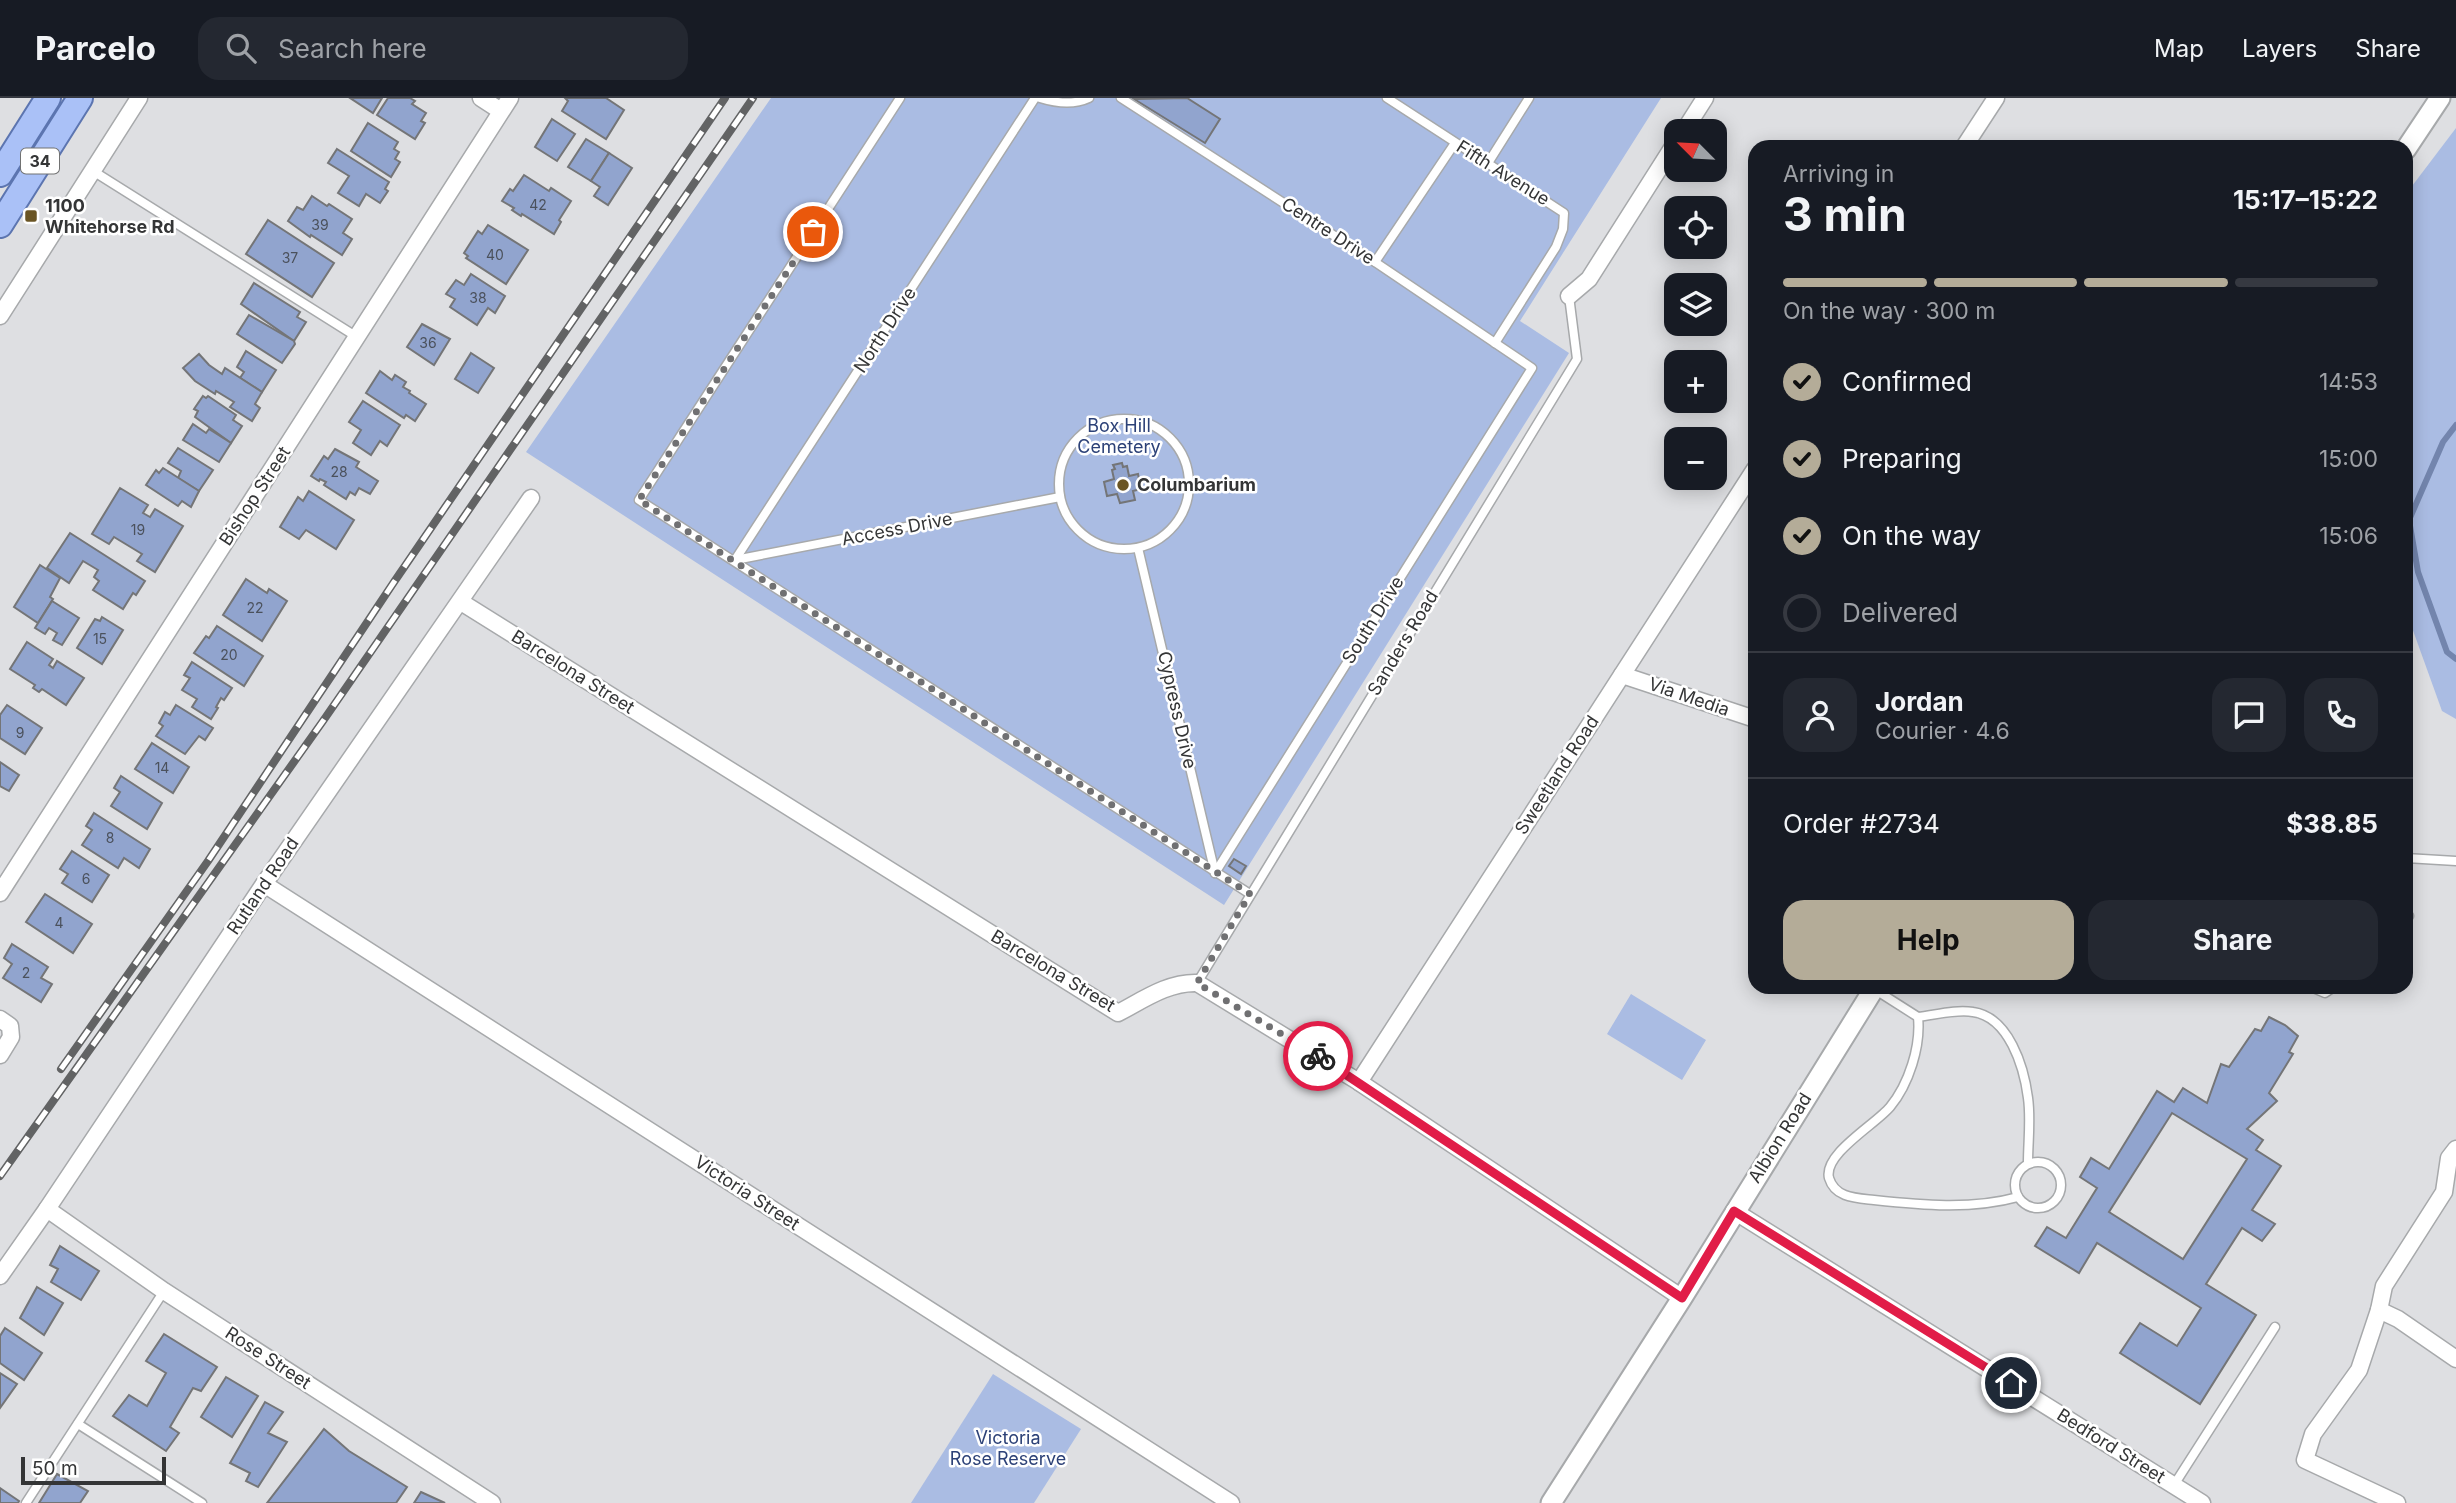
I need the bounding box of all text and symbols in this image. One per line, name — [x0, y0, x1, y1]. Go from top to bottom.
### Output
search box — [198, 17, 688, 80]
text: Parcelo — [35, 28, 156, 68]
icon: search — [222, 29, 260, 67]
text: Search here — [278, 33, 427, 64]
text: Map — [2154, 34, 2204, 63]
text: Layers — [2242, 34, 2317, 63]
text: Share — [2355, 34, 2421, 63]
north arrow — [1664, 119, 1727, 182]
map controls — [1664, 119, 1727, 490]
street label: Fifth Avenue — [1453, 136, 1554, 210]
road number: 34 — [21, 148, 59, 174]
text: Arriving in — [1783, 160, 1894, 188]
text: 15:17–15:22 — [2233, 184, 2378, 215]
text: 3 min — [1783, 186, 1907, 242]
street label: Centre Drive — [1278, 193, 1379, 268]
place label: 1100 Whitehorse Rd — [45, 195, 175, 237]
house number: 42 — [529, 196, 547, 213]
button: locate — [1664, 196, 1727, 259]
pin — [783, 202, 843, 262]
marker: 1100 Whitehorse Rd — [23, 208, 39, 224]
icon: bag — [794, 213, 832, 251]
house number: 39 — [311, 216, 329, 233]
house number: 40 — [486, 246, 504, 263]
house number: 37 — [282, 249, 298, 266]
button: layers — [1664, 273, 1727, 336]
street label: North Drive — [849, 283, 920, 376]
house number: 38 — [469, 289, 487, 306]
text: On the way · 300 m — [1783, 297, 1995, 325]
house number: 36 — [419, 334, 437, 351]
button: + — [1664, 350, 1727, 413]
icon: check — [1783, 363, 1821, 401]
text: Confirmed — [1842, 366, 1972, 397]
text: 14:53 — [2319, 368, 2378, 396]
park label: Box Hill Cemetery — [1077, 415, 1161, 457]
button: − — [1664, 427, 1727, 490]
icon: check — [1783, 440, 1821, 478]
street label: Bishop Street — [215, 442, 294, 549]
text: Preparing — [1842, 443, 1962, 474]
text: 15:00 — [2319, 445, 2378, 473]
house number: 28 — [330, 463, 348, 480]
place label: Columbarium — [1137, 474, 1256, 495]
marker: Columbarium — [1115, 477, 1131, 493]
street label: Access Drive — [840, 507, 954, 550]
icon: check — [1783, 517, 1821, 555]
text: On the way — [1842, 520, 1981, 551]
house number: 19 — [131, 521, 145, 538]
text: 15:06 — [2319, 522, 2378, 550]
street label: South Drive — [1337, 572, 1408, 667]
street label: Sanders Road — [1363, 587, 1442, 699]
text: Delivered — [1842, 597, 1958, 628]
house number: 22 — [246, 599, 264, 616]
street label: Barcelona Street — [508, 625, 639, 718]
house number: 15 — [93, 630, 107, 647]
house number: 20 — [220, 646, 238, 663]
street label: Cypress Drive — [1154, 649, 1201, 771]
street label: Via Media — [1646, 673, 1732, 720]
button: person — [1783, 678, 1857, 752]
button: chat — [2212, 678, 2286, 752]
button: phone — [2304, 678, 2378, 752]
text: Jordan — [1875, 686, 1964, 717]
street label: Sweetland Road — [1510, 711, 1603, 838]
text: Courier · 4.6 — [1875, 717, 2010, 745]
house number: 9 — [16, 724, 24, 741]
house number: 14 — [155, 759, 169, 776]
text: Order #2734 — [1783, 808, 1940, 839]
text: $38.85 — [2286, 808, 2378, 839]
house number: 8 — [106, 829, 114, 846]
street label: Rutland Road — [222, 833, 303, 938]
house number: 6 — [82, 870, 90, 887]
button: Help — [1783, 900, 2074, 980]
button: Share — [2088, 900, 2378, 980]
house number: 4 — [54, 914, 64, 931]
street label: Barcelona Street — [987, 925, 1119, 1016]
house number: 2 — [22, 964, 30, 981]
courier — [1283, 1021, 1353, 1091]
icon: bike — [1299, 1037, 1337, 1075]
street label: Albion Road — [1744, 1089, 1816, 1187]
street label: Victoria Street — [691, 1151, 804, 1234]
street label: Rose Street — [221, 1322, 315, 1393]
pin — [1981, 1353, 2041, 1413]
icon: home — [1992, 1364, 2030, 1402]
street label: Bedford Street — [2053, 1404, 2169, 1487]
park label: Victoria Rose Reserve — [950, 1427, 1066, 1469]
scale bar — [21, 1454, 166, 1486]
text: 50 m — [32, 1457, 78, 1480]

